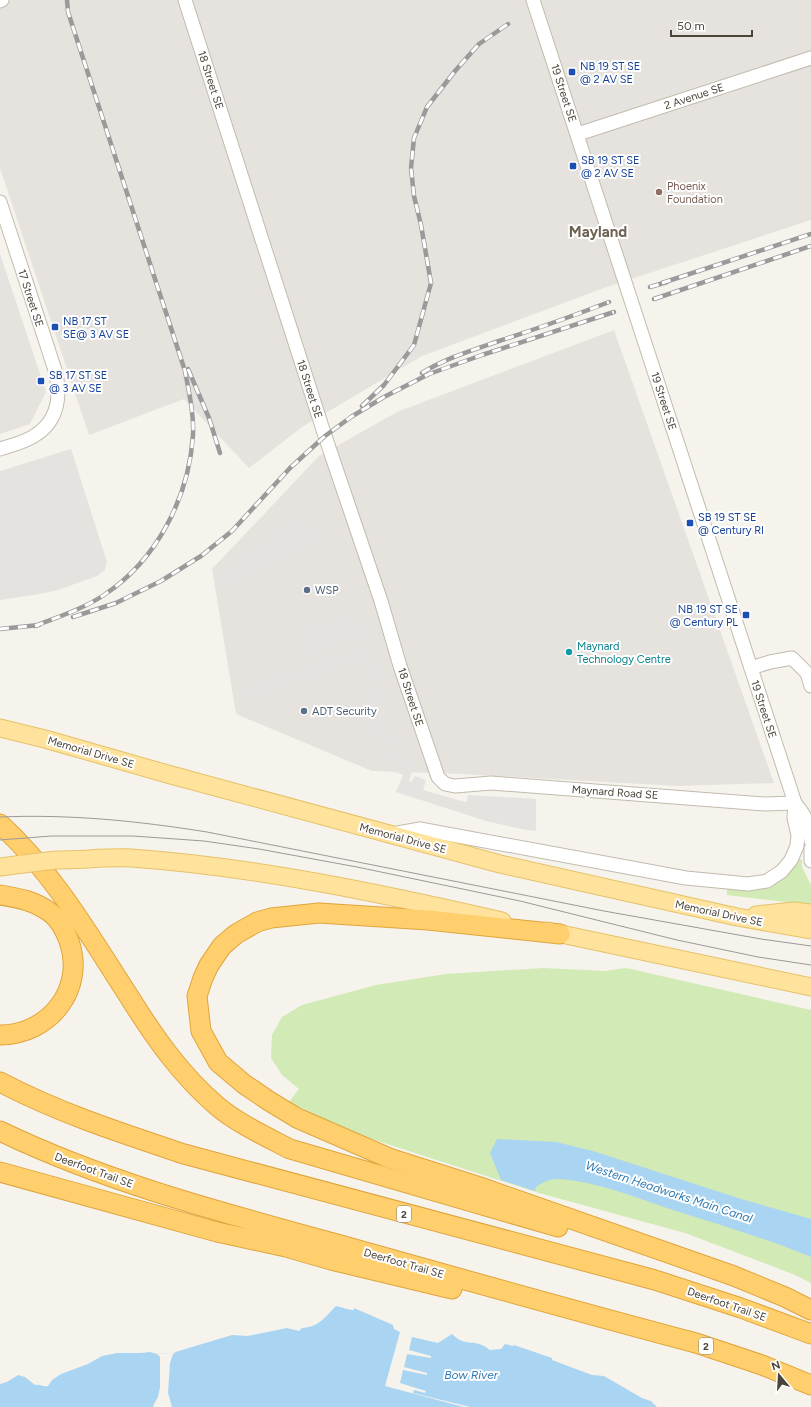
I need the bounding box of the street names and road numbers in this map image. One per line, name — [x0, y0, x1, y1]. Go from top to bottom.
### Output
street label: 18 Street SE — [195, 49, 226, 111]
street label: 19 Street SE — [548, 62, 579, 124]
street label: 2 Avenue SE — [663, 81, 726, 112]
street label: 17 Street SE — [15, 268, 46, 329]
street label: 18 Street SE — [294, 358, 325, 420]
street label: 19 Street SE — [648, 370, 679, 432]
street label: 18 Street SE — [395, 666, 426, 728]
street label: 19 Street SE — [748, 678, 779, 740]
street label: Memorial Drive SE — [46, 734, 136, 771]
street label: Maynard Road SE — [571, 783, 659, 802]
street label: Memorial Drive SE — [358, 821, 448, 856]
street label: Memorial Drive SE — [674, 898, 764, 929]
street label: Deerfoot Trail SE — [53, 1150, 135, 1191]
road number: 2 — [397, 1206, 411, 1222]
street label: Deerfoot Trail SE — [362, 1246, 445, 1281]
street label: Deerfoot Trail SE — [686, 1285, 768, 1324]
road number: 2 — [699, 1338, 713, 1354]

